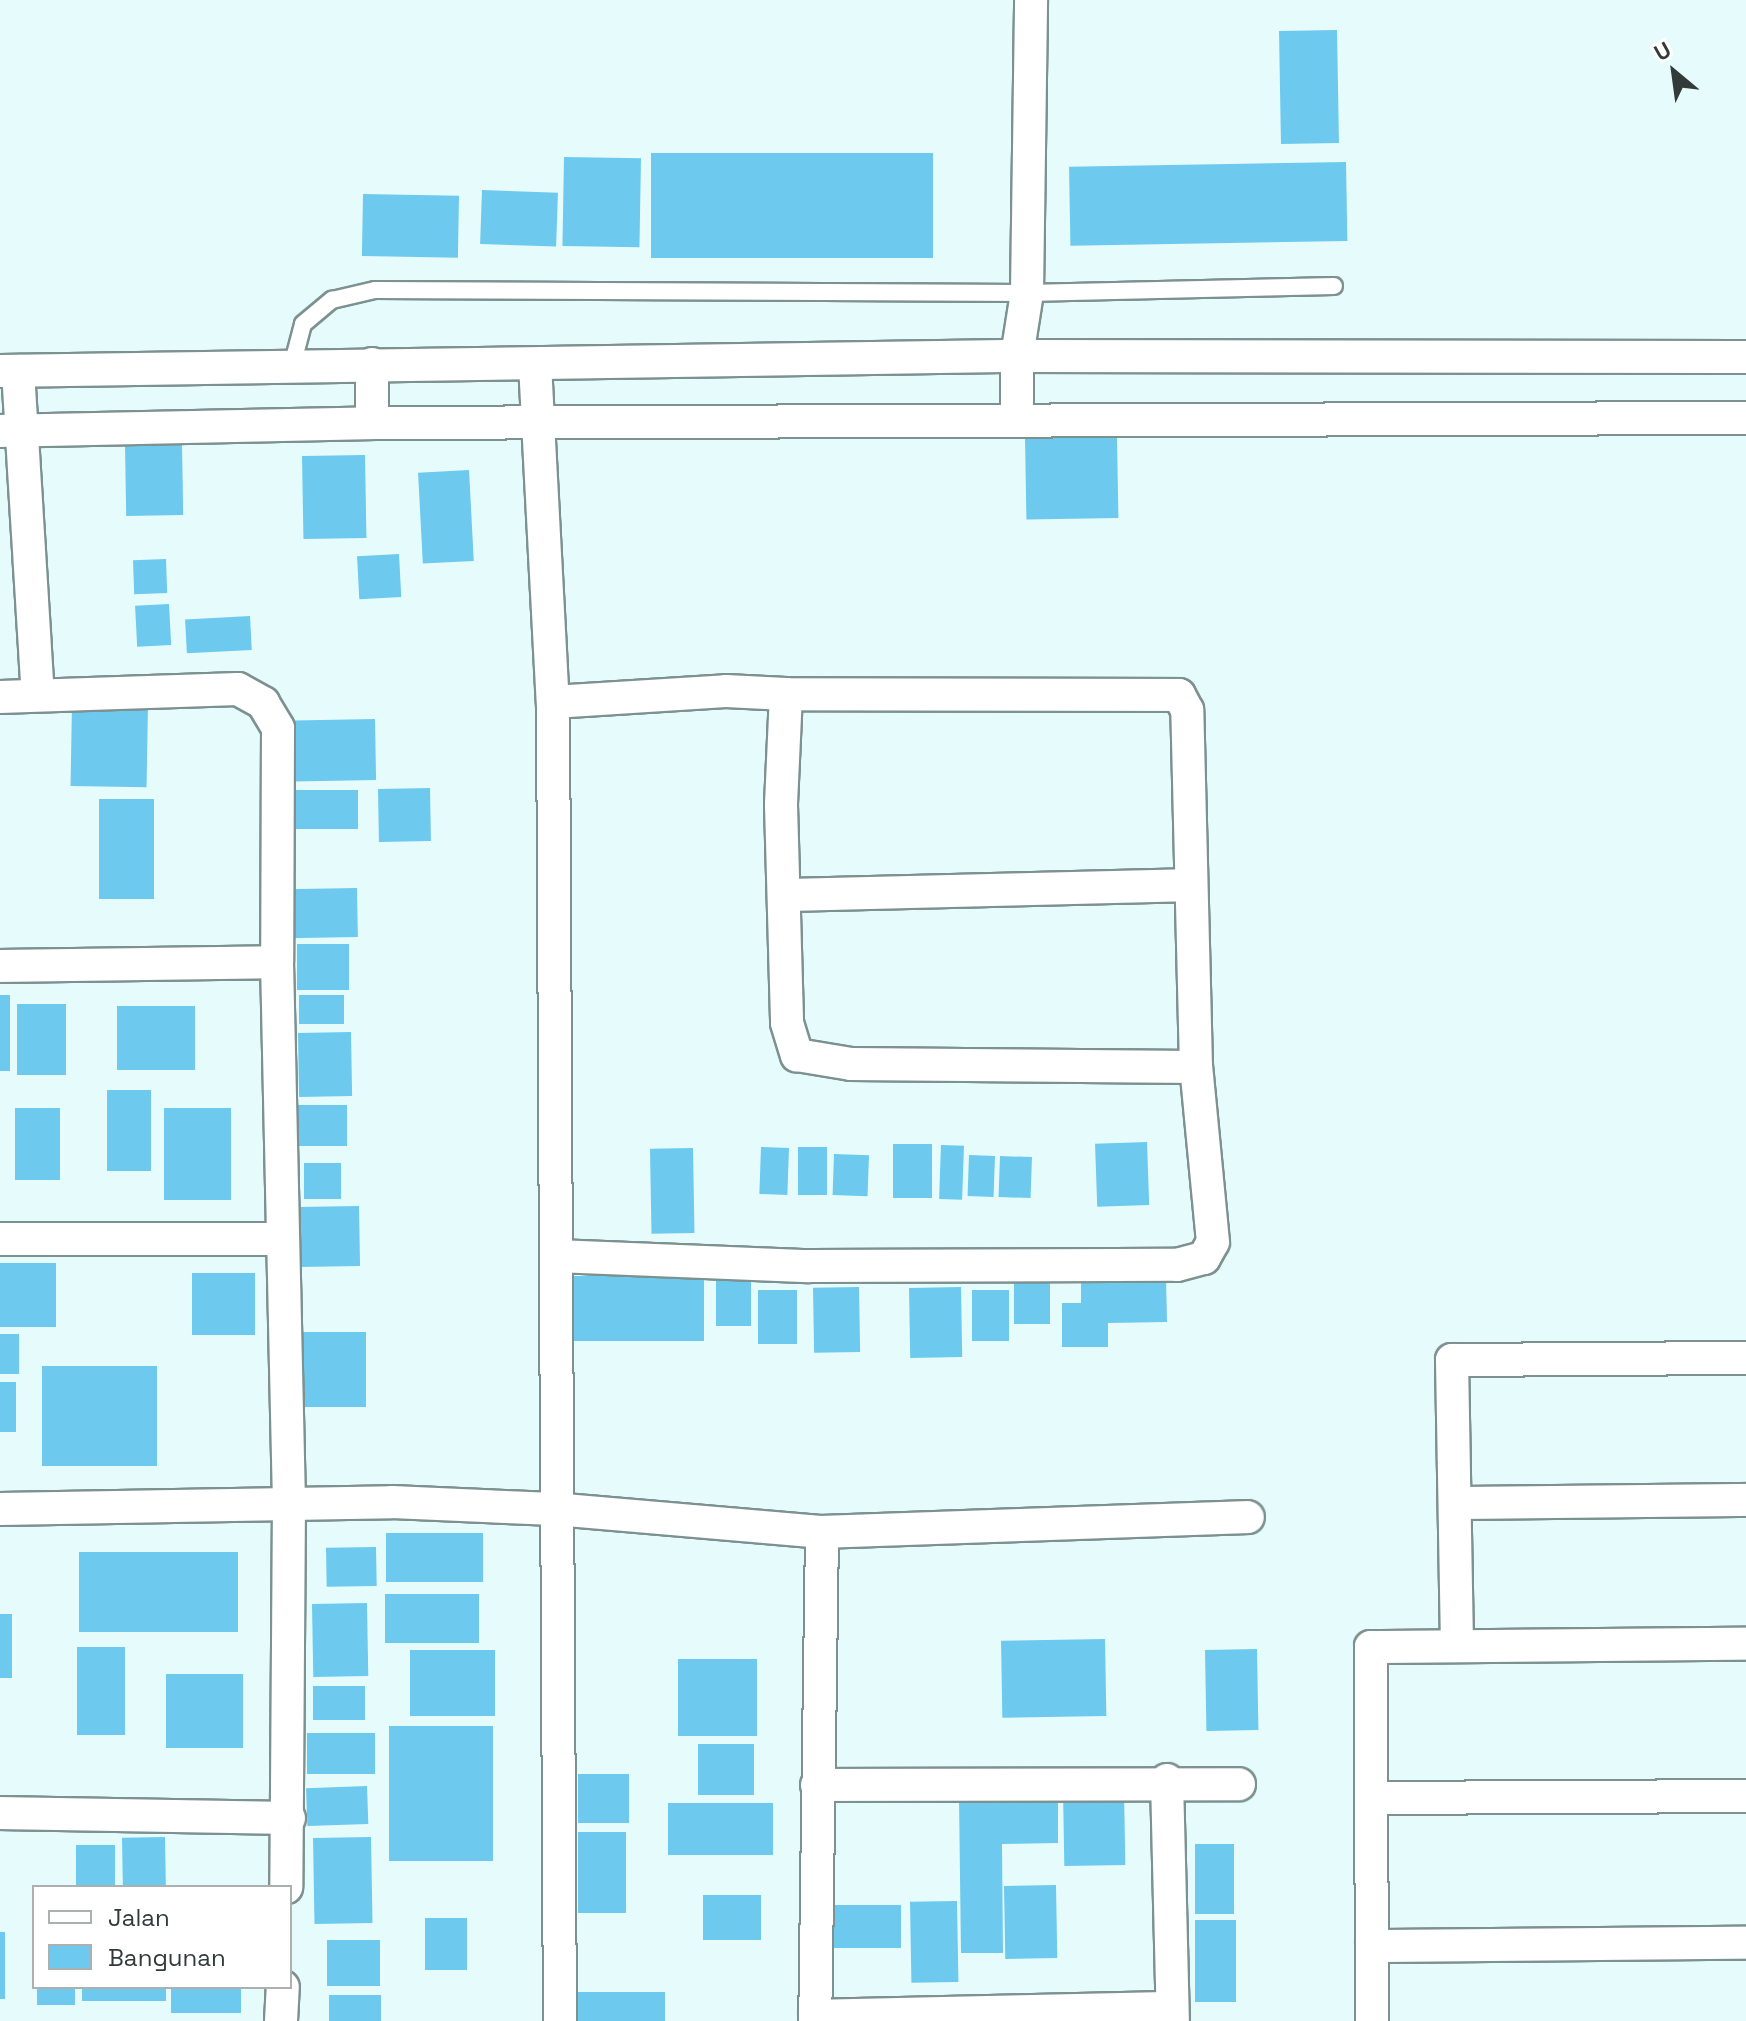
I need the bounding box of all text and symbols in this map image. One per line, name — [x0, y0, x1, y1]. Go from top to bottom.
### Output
north arrow — [1634, 32, 1714, 112]
text: U — [1649, 35, 1676, 67]
legend — [32, 1885, 292, 1989]
text: Jalan — [108, 1902, 170, 1933]
text: Bangunan — [108, 1942, 226, 1973]

